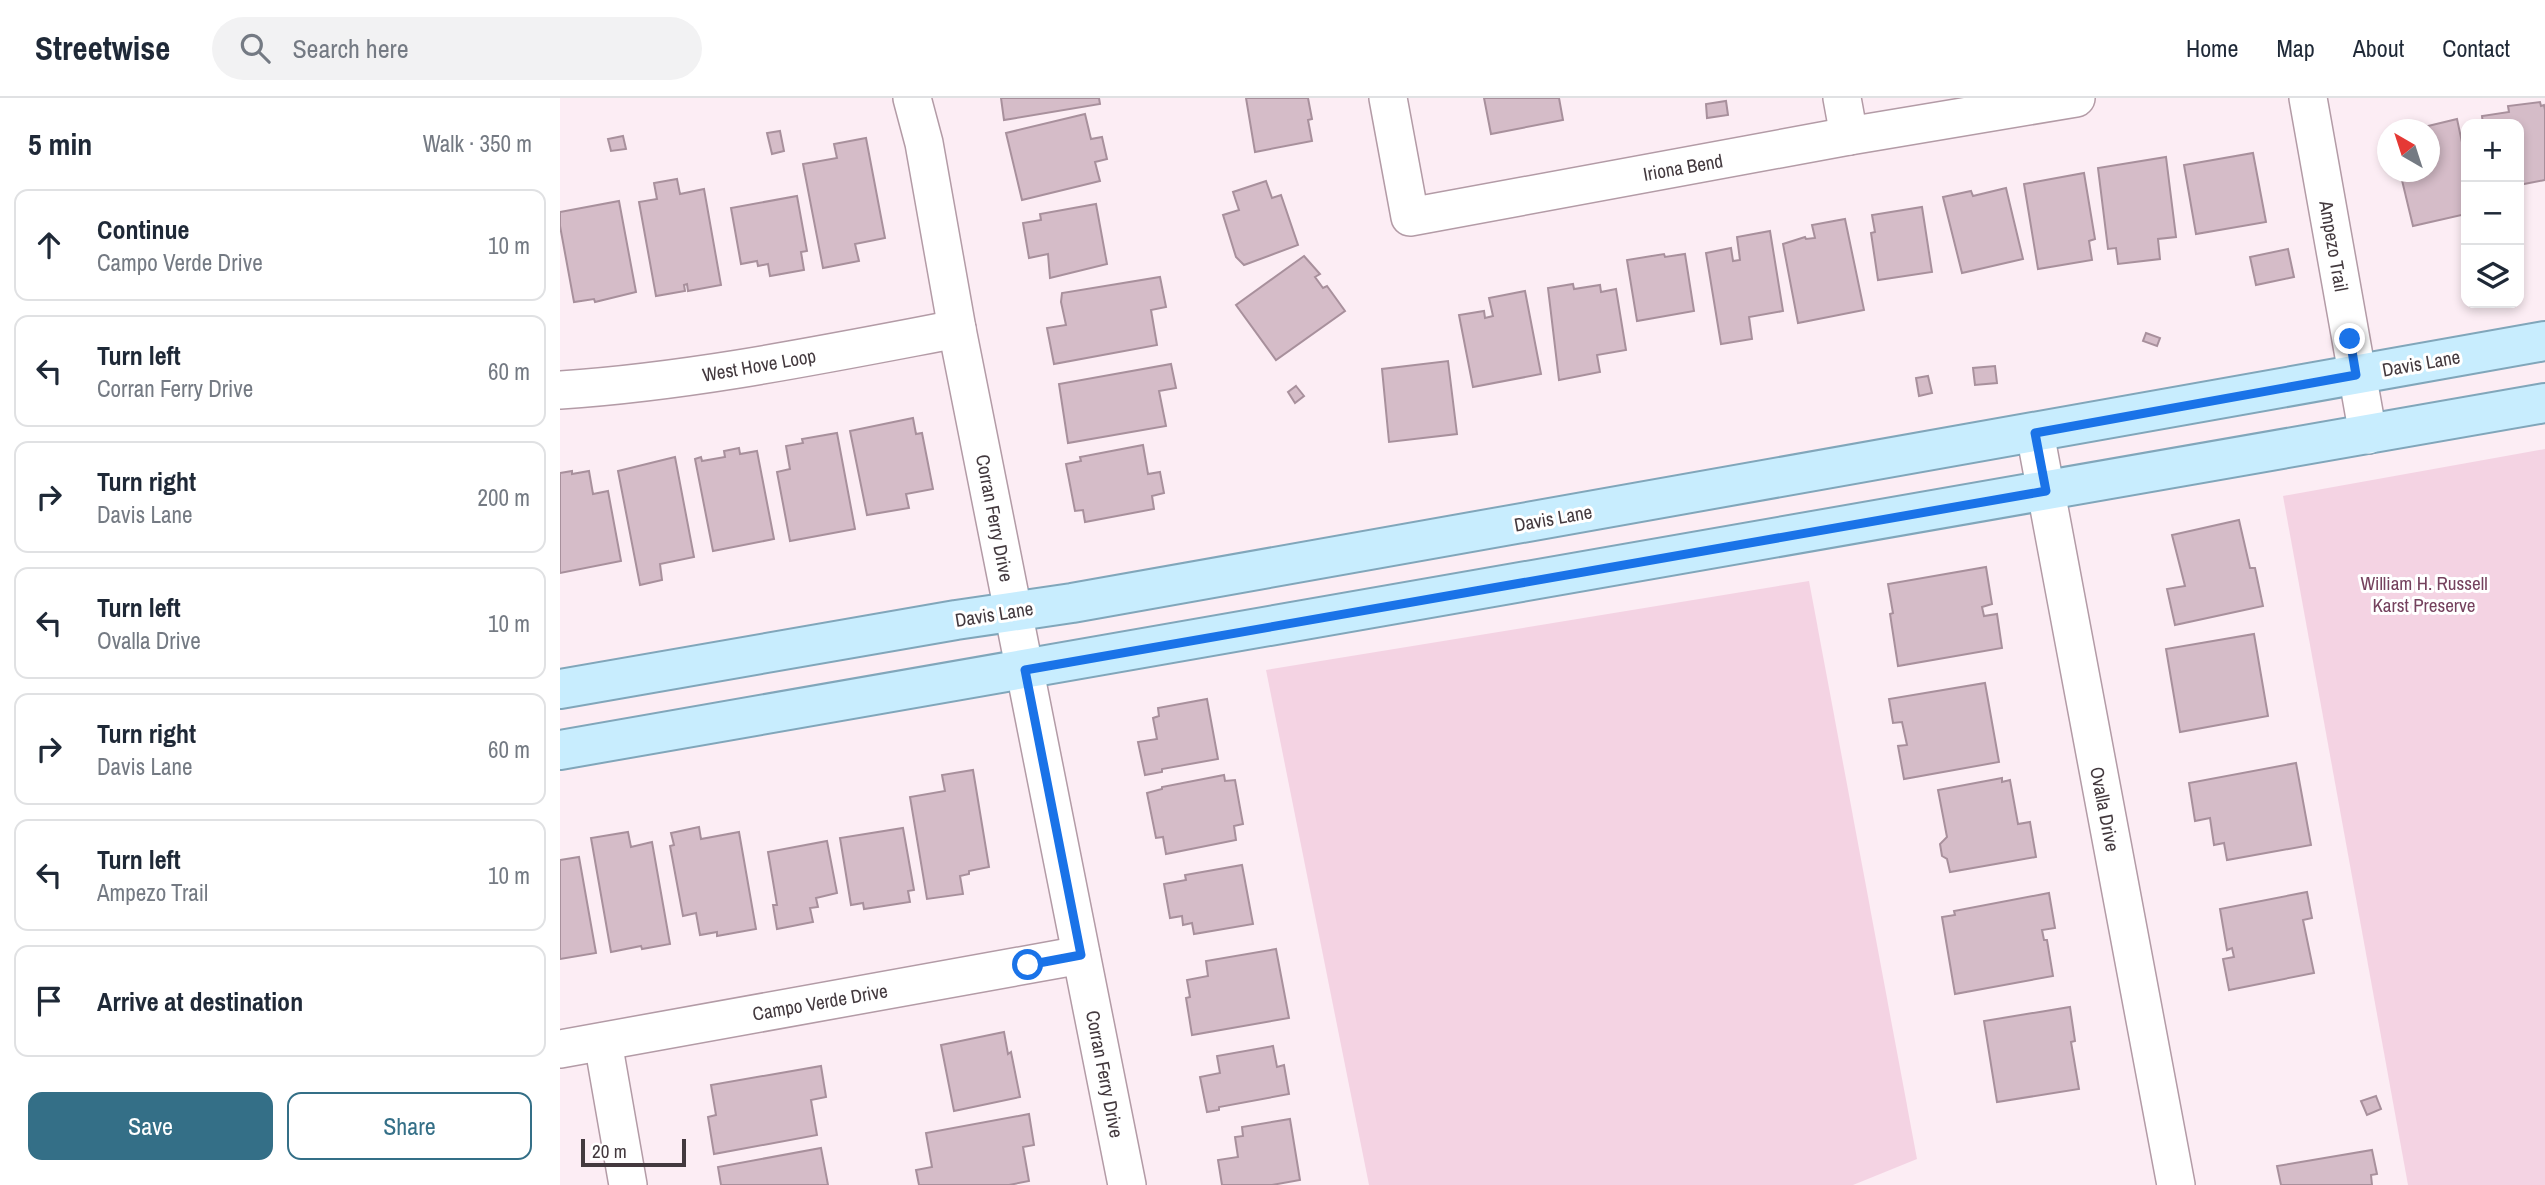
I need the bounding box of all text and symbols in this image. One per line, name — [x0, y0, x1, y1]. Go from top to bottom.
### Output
search box — [212, 17, 702, 80]
text: Streetwise — [35, 26, 170, 70]
icon: search — [236, 29, 274, 67]
text: Search here — [292, 31, 409, 66]
text: Home — [2186, 32, 2238, 64]
text: Map — [2276, 32, 2315, 64]
text: About — [2353, 32, 2404, 64]
text: Contact — [2442, 32, 2510, 64]
north arrow — [2377, 119, 2440, 182]
map controls — [2461, 119, 2524, 308]
button: + — [2461, 119, 2524, 182]
text: 5 min — [28, 124, 92, 164]
text: Walk · 350 m — [423, 128, 532, 159]
street label: Iriona Bend — [1641, 147, 1725, 187]
button: − — [2461, 182, 2524, 245]
street label: Ampezo Trail — [2313, 198, 2355, 293]
text: Continue — [97, 212, 189, 247]
icon: ahead — [30, 226, 68, 264]
text: 10 m — [488, 230, 530, 261]
button: layers — [2461, 245, 2524, 308]
text: Campo Verde Drive — [97, 247, 263, 278]
route end — [2334, 323, 2365, 354]
text: Turn left — [97, 338, 181, 373]
street label: West Hove Loop — [700, 342, 818, 388]
street label: Davis Lane — [2380, 343, 2462, 383]
icon: left — [30, 352, 68, 390]
text: 60 m — [488, 356, 530, 387]
text: Corran Ferry Drive — [97, 373, 253, 404]
street label: Corran Ferry Drive — [970, 452, 1020, 584]
text: Turn right — [97, 464, 196, 499]
icon: right — [30, 478, 68, 516]
text: 200 m — [478, 482, 530, 513]
street label: Davis Lane — [1512, 498, 1594, 538]
text: Davis Lane — [97, 499, 192, 530]
park label: William H. Russell Karst Preserve — [2360, 570, 2488, 618]
text: Turn left — [97, 590, 181, 625]
street label: Davis Lane — [953, 595, 1035, 633]
icon: left — [30, 604, 68, 642]
text: 10 m — [488, 608, 530, 639]
text: Ovalla Drive — [97, 625, 201, 656]
text: Turn right — [97, 716, 196, 751]
icon: right — [30, 730, 68, 768]
text: 60 m — [488, 734, 530, 765]
text: Davis Lane — [97, 751, 192, 782]
street label: Ovalla Drive — [2084, 764, 2126, 854]
text: Turn left — [97, 842, 181, 877]
icon: left — [30, 856, 68, 894]
text: 10 m — [488, 860, 530, 891]
text: Ampezo Trail — [97, 877, 208, 908]
route start — [1012, 949, 1043, 980]
street label: Campo Verde Drive — [750, 977, 890, 1027]
icon: arrive — [30, 982, 68, 1020]
text: Arrive at destination — [97, 984, 303, 1019]
street label: Corran Ferry Drive — [1080, 1008, 1130, 1140]
button: Save — [28, 1092, 273, 1160]
button: Share — [287, 1092, 532, 1160]
scale bar — [581, 1136, 686, 1168]
text: 20 m — [592, 1138, 627, 1164]

